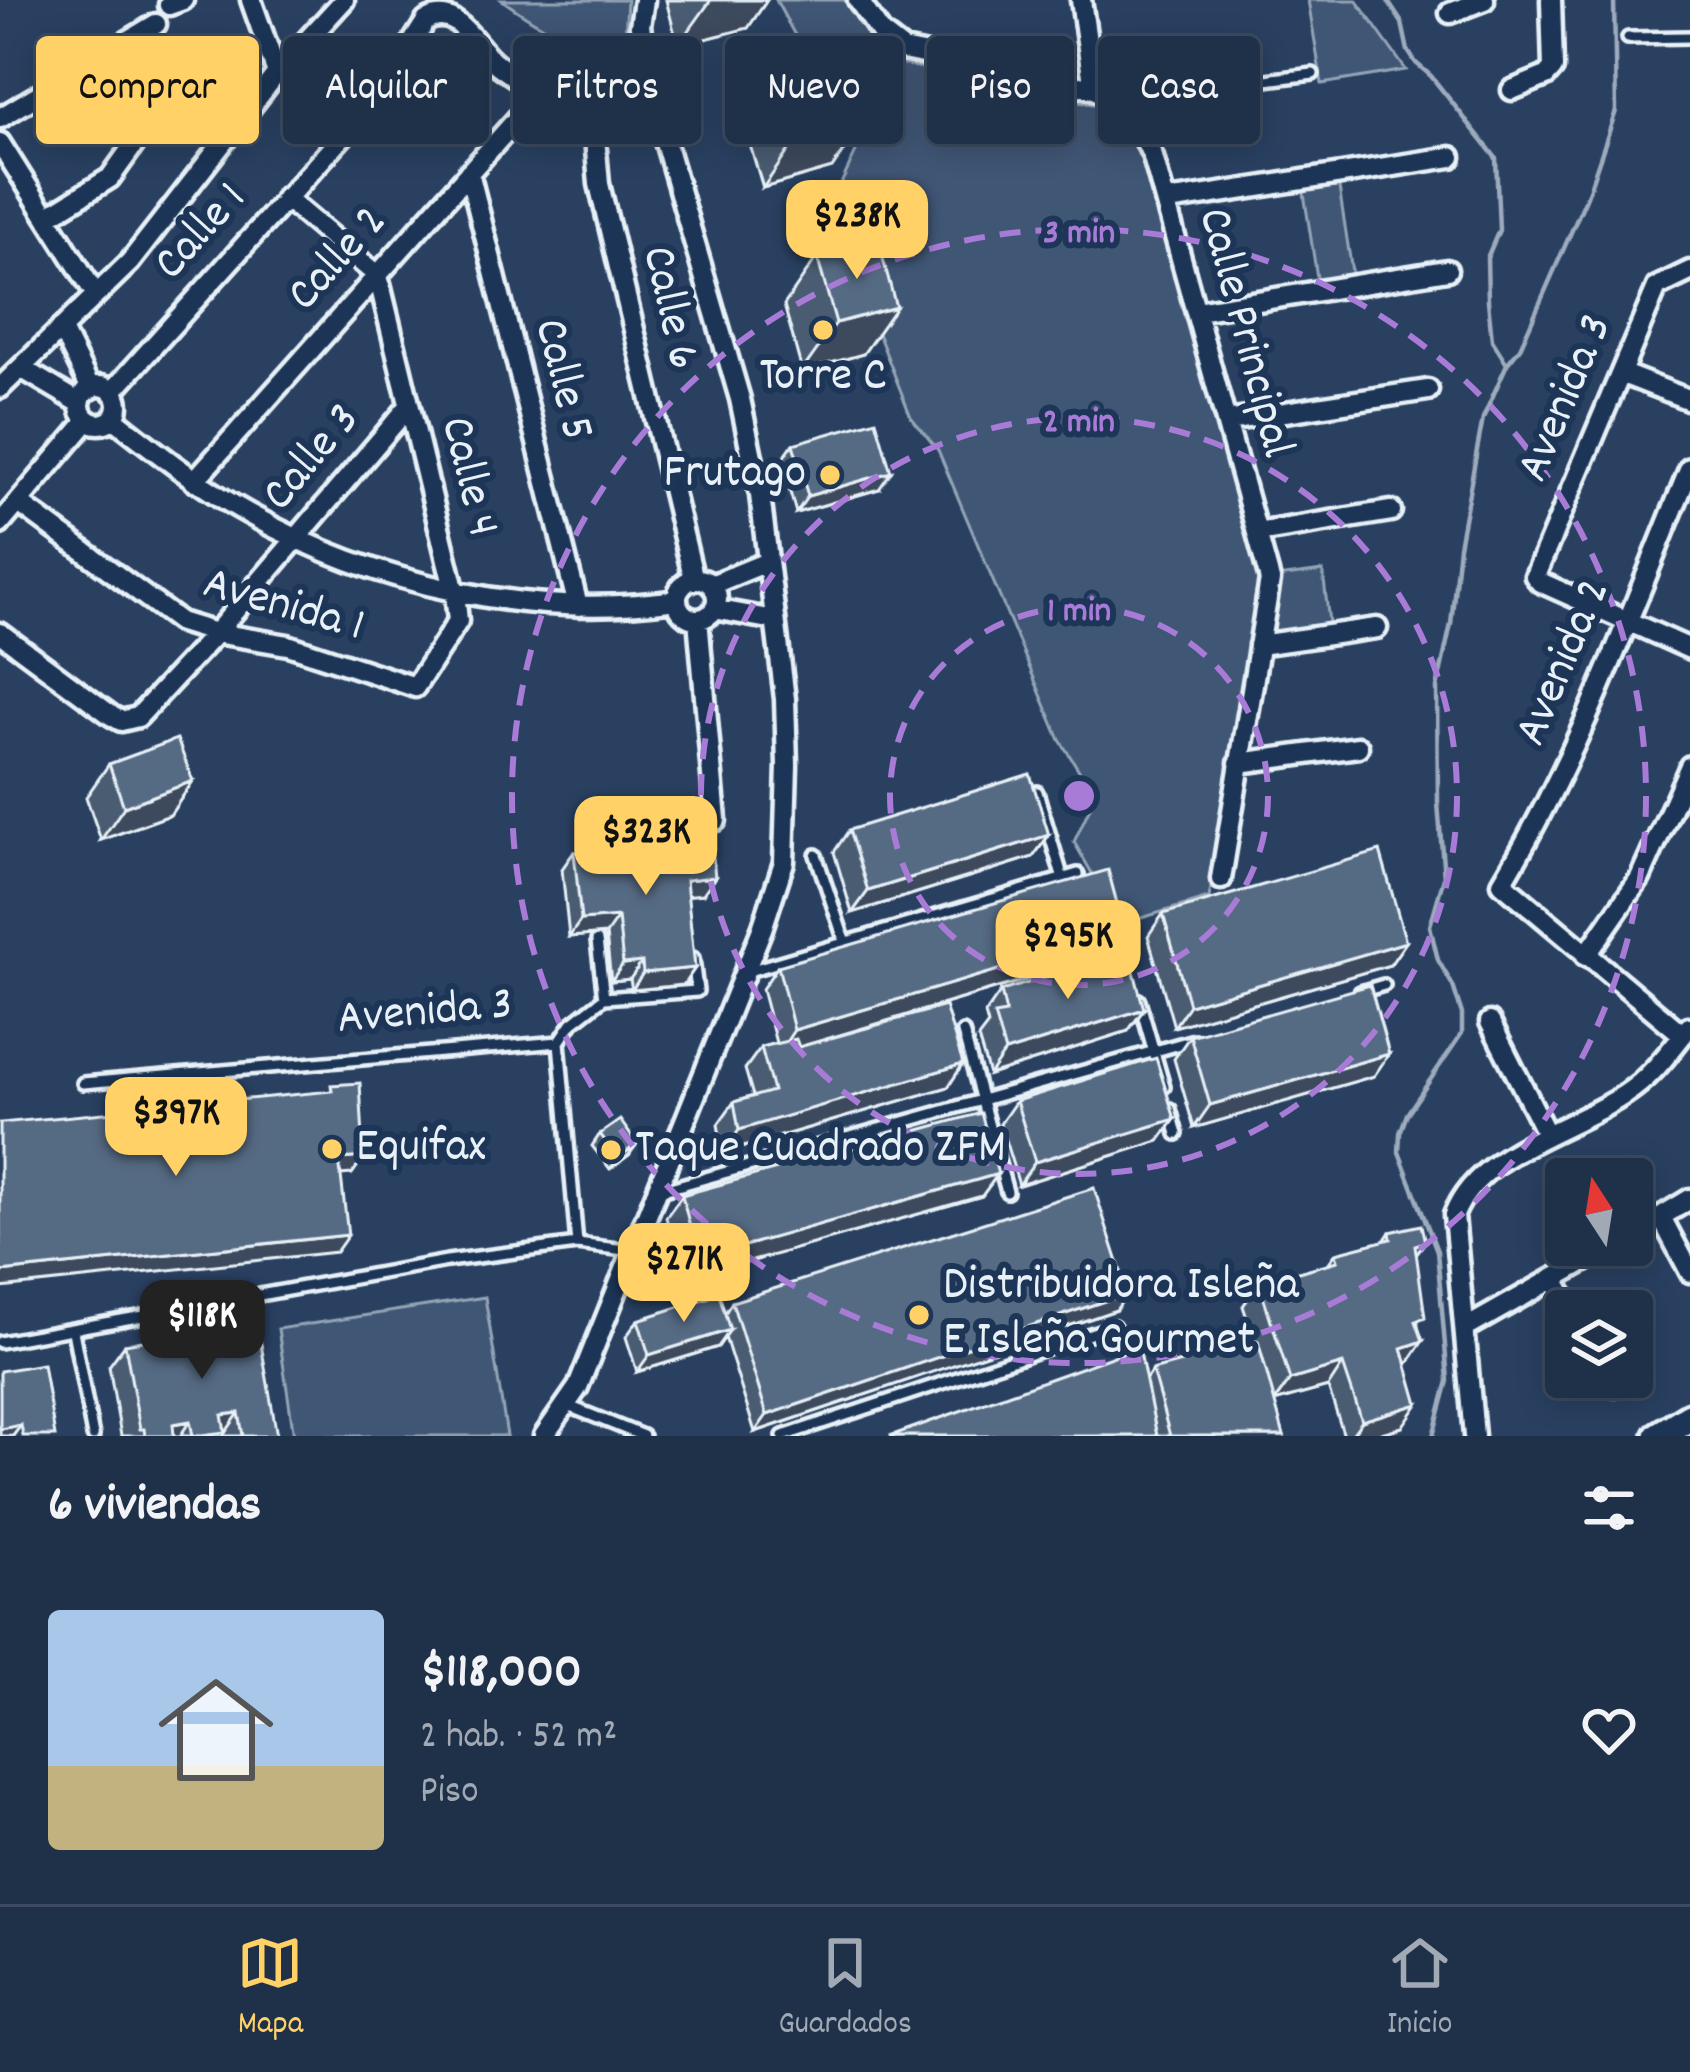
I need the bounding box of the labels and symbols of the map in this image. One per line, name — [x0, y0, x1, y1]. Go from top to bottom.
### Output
street label: Calle 1 — [139, 168, 265, 298]
pin: $238K — [773, 180, 941, 282]
street label: Calle 2 — [272, 192, 406, 328]
street label: Calle Principal — [1177, 200, 1309, 466]
text: 3 min — [1043, 209, 1115, 261]
street label: Calle 6 — [620, 239, 716, 377]
street label: Avenida 3 — [1501, 305, 1633, 493]
street label: Calle 5 — [513, 312, 609, 448]
marker: Torre C — [810, 317, 836, 343]
place label: Torre C — [759, 344, 887, 413]
street label: Calle 3 — [247, 390, 379, 528]
text: 2 min — [1043, 398, 1115, 450]
street label: Calle 4 — [419, 410, 515, 544]
place label: Frutago — [663, 441, 806, 510]
marker: Frutago — [817, 462, 843, 488]
street label: Avenida 1 — [194, 551, 372, 663]
street label: Avenida 2 — [1499, 569, 1631, 757]
text: 1 min — [1047, 587, 1111, 639]
centre of rings — [1058, 775, 1100, 817]
pin: $323K — [562, 796, 730, 898]
pin: $295K — [984, 900, 1152, 1002]
street label: Avenida 3 — [335, 972, 515, 1056]
pin: $397K — [92, 1077, 260, 1179]
place label: Equifax — [356, 1115, 486, 1184]
place label: Taque Cuadrado ZFM — [635, 1116, 1006, 1185]
marker: Equifax — [319, 1136, 345, 1162]
marker: Taque Cuadrado ZFM — [598, 1137, 624, 1163]
north arrow — [1545, 1158, 1653, 1266]
pin: $271K — [600, 1223, 768, 1325]
place label: Distribuidora Isleña E Isleña Gourmet — [943, 1253, 1300, 1377]
pin: $118K — [118, 1280, 286, 1382]
marker: Distribuidora Isleña E Isleña Gourmet — [906, 1302, 932, 1328]

